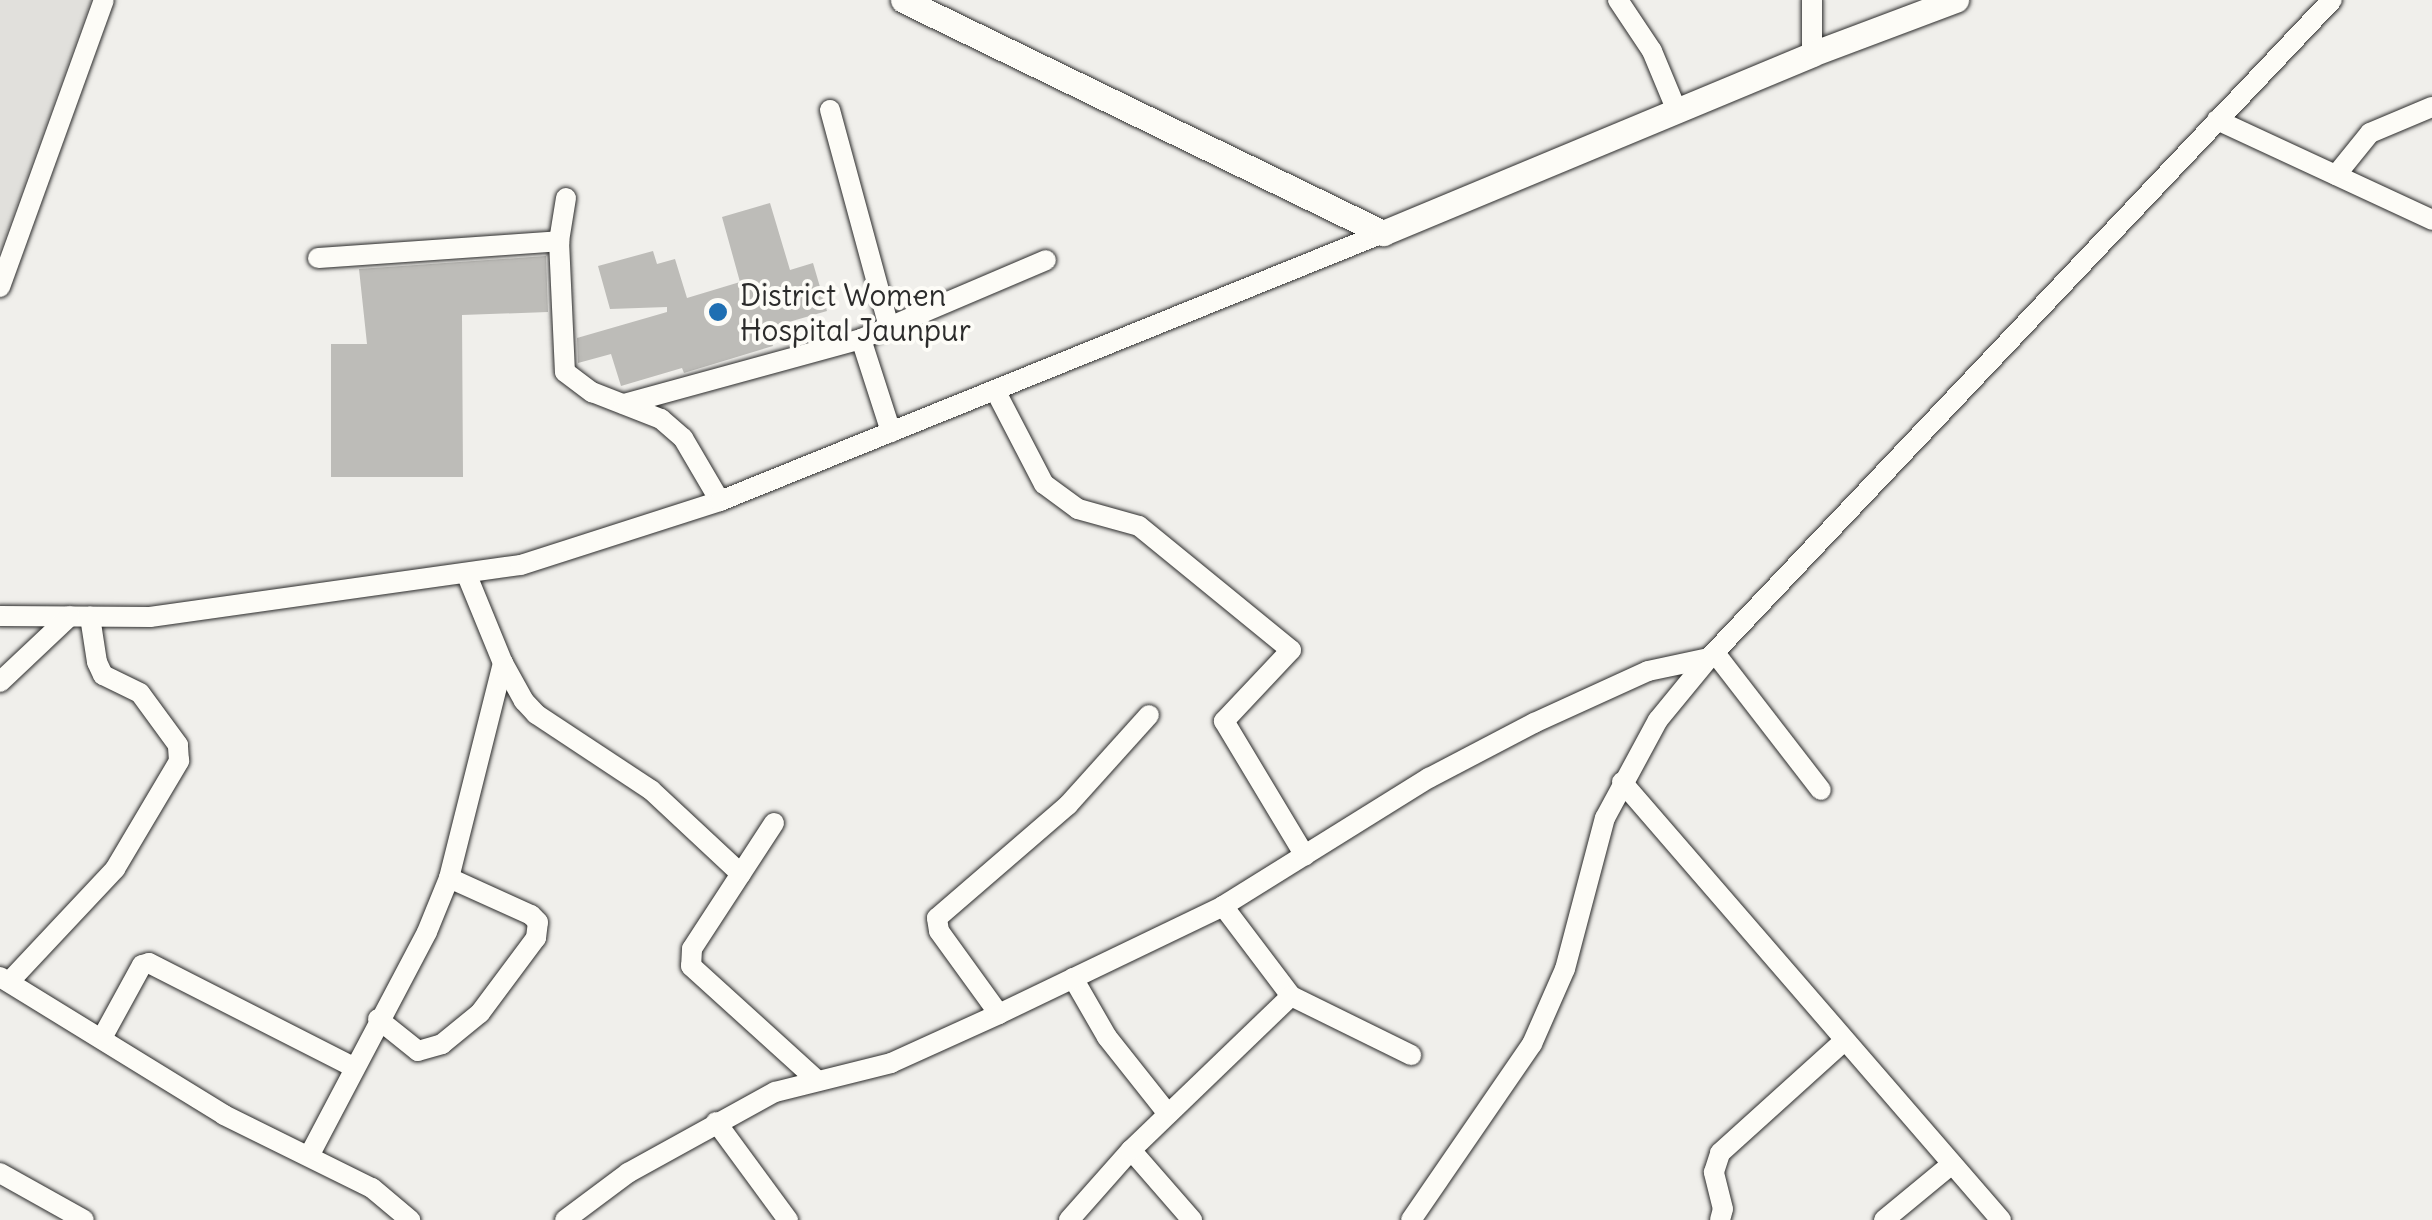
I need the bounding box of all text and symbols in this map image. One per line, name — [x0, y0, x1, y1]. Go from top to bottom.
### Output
place label: District Women Hospital Jaunpur — [740, 277, 971, 348]
marker: District Women Hospital Jaunpur — [705, 299, 731, 325]

